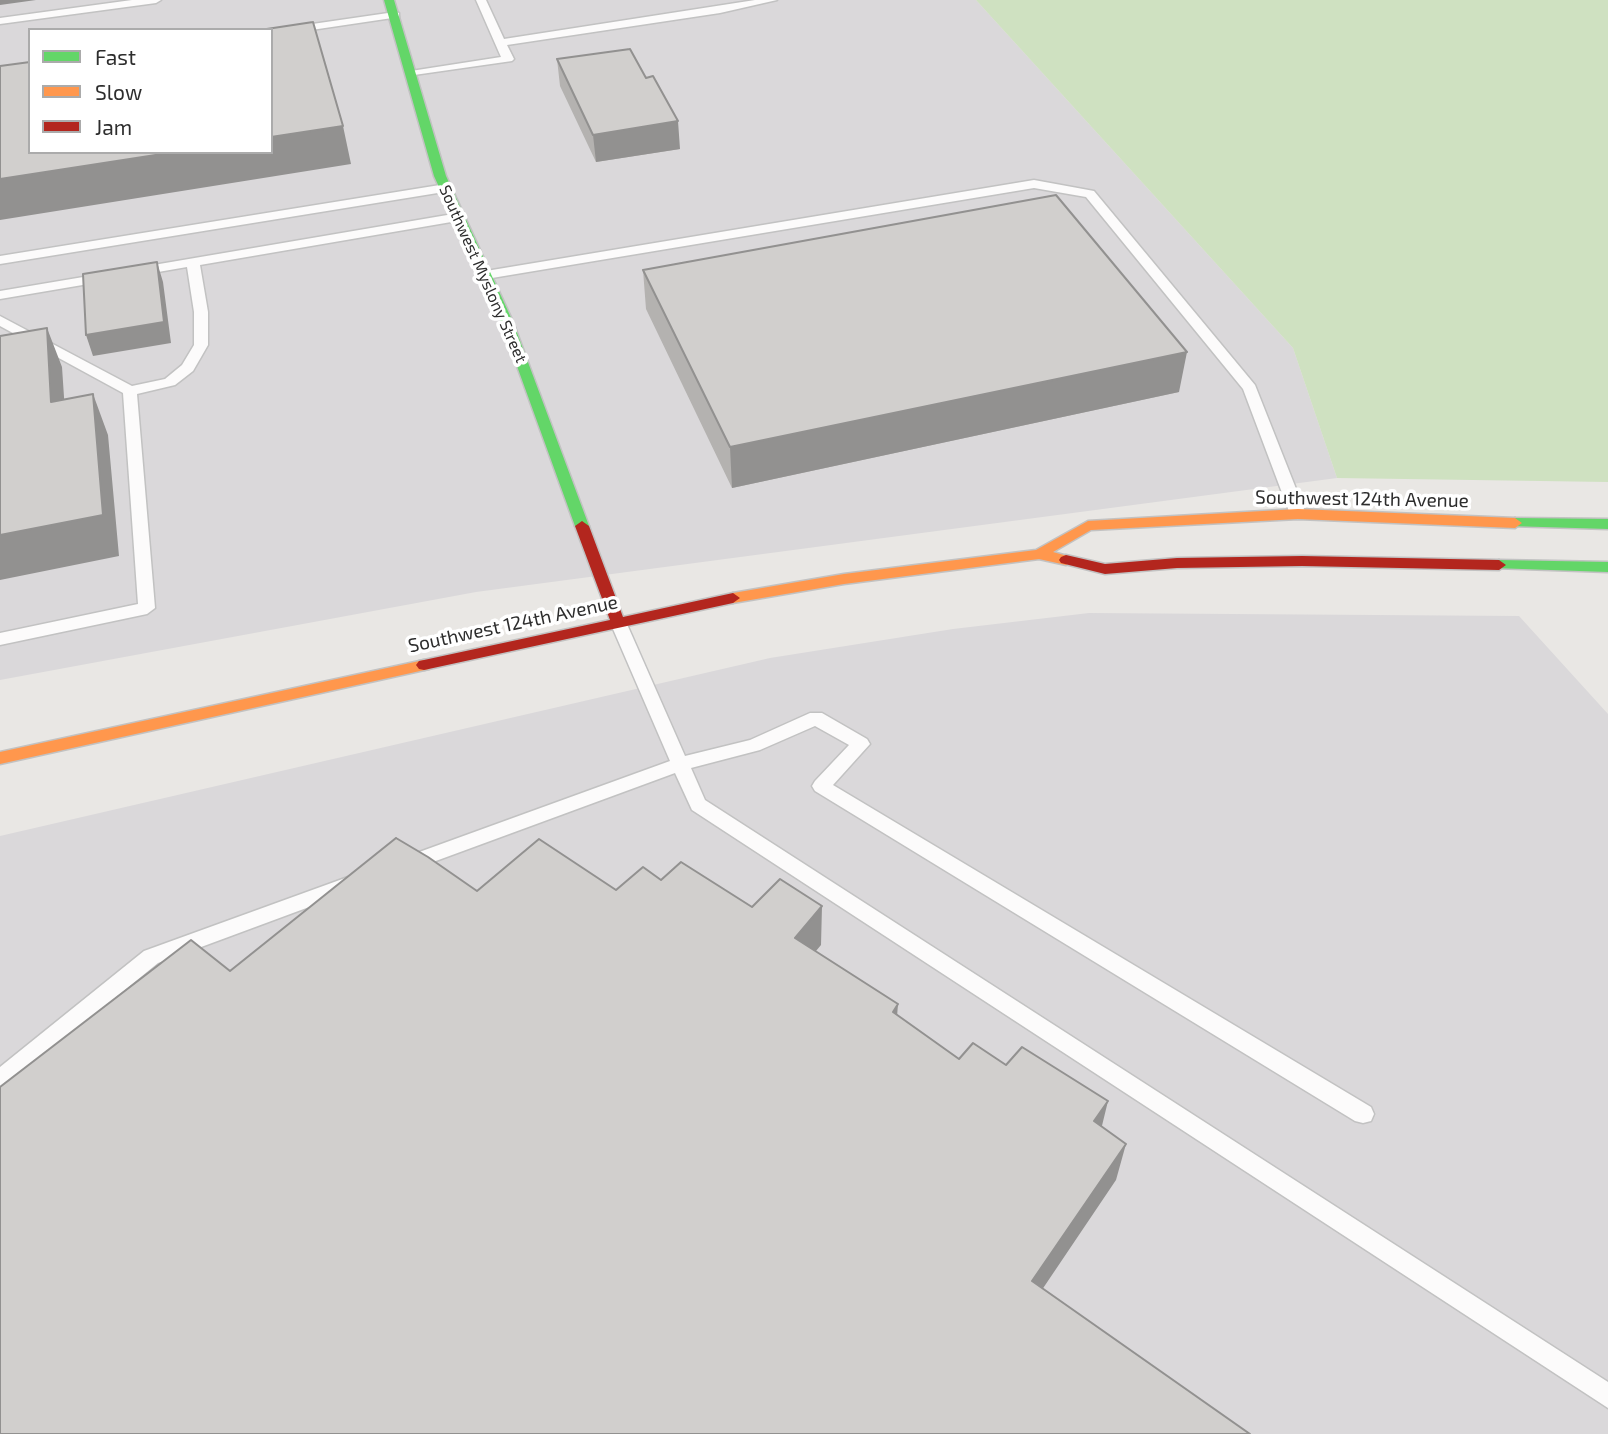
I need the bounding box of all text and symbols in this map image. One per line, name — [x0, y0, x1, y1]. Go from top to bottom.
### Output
legend — [28, 28, 273, 154]
text: Fast — [95, 44, 136, 69]
text: Slow — [95, 79, 142, 104]
text: Jam — [95, 114, 132, 139]
street label: Southwest Myslony Street — [435, 182, 531, 366]
street label: Southwest 124th Avenue — [1255, 486, 1469, 512]
street label: Southwest 124th Avenue — [406, 591, 620, 657]

